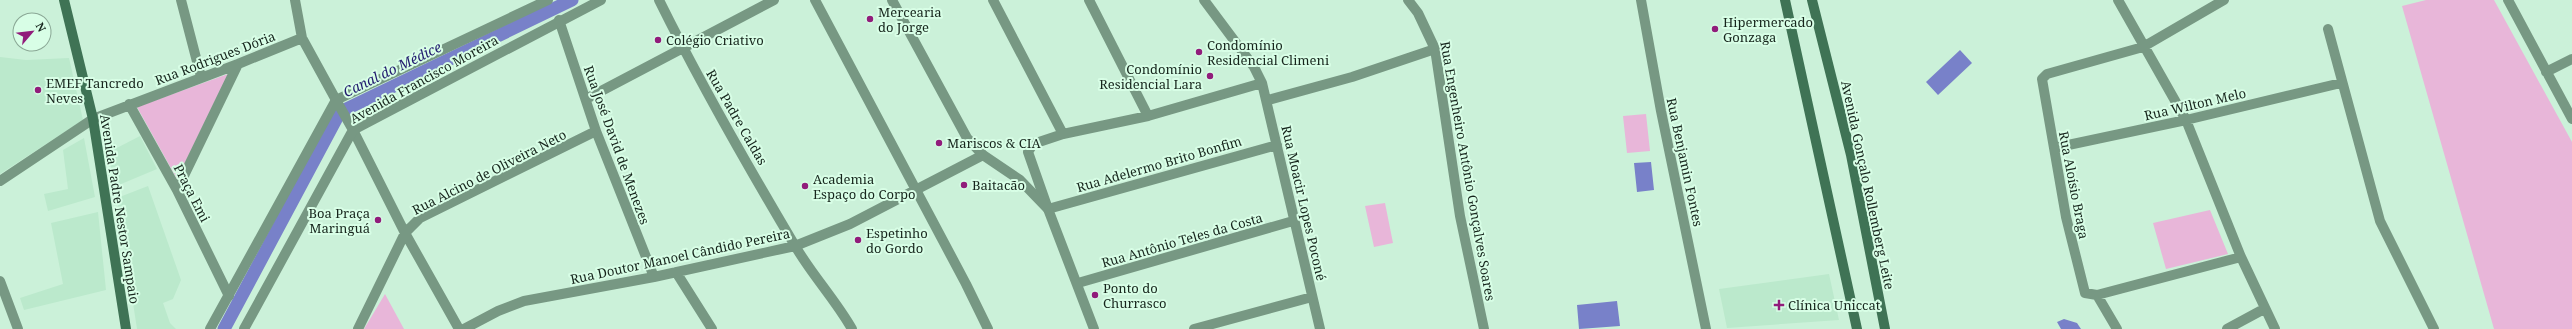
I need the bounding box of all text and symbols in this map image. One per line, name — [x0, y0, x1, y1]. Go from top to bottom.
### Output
place label: Mercearia do Jorge — [878, 3, 942, 36]
north arrow — [12, 12, 52, 52]
place label: Hipermercado Gonzaga — [1723, 13, 1813, 46]
marker: Mercearia do Jorge — [865, 14, 875, 24]
text: N — [33, 20, 50, 35]
marker: Hipermercado Gonzaga — [1710, 24, 1720, 34]
street label: Rua Rodrigues Dória — [152, 27, 278, 89]
street label: Avenida Francisco Moreira — [347, 31, 501, 127]
place label: Colégio Criativo — [666, 31, 764, 49]
marker: Colégio Criativo — [653, 35, 663, 45]
place label: Condomínio Residencial Climeni — [1207, 36, 1329, 69]
water label: Canal do Médice — [340, 37, 444, 101]
street label: Rua Engenheiro Antônio Gonçalves Soares — [1436, 40, 1500, 302]
marker: Condomínio Residencial Climeni — [1194, 47, 1204, 57]
place label: Condomínio Residencial Lara — [1099, 60, 1202, 93]
street label: Rua José David de Menezes — [580, 63, 654, 227]
street label: Rua Padre Caldas — [702, 66, 772, 168]
marker: Condomínio Residencial Lara — [1205, 71, 1215, 81]
place label: EMEF Tancredo Neves — [46, 74, 144, 107]
street label: Avenida Gonçalo Rollemberg Leite — [1837, 79, 1899, 291]
street label: Rua Wilton Melo — [2142, 84, 2248, 124]
marker: EMEF Tancredo Neves — [33, 85, 43, 95]
street label: Rua Benjamin Fontes — [1663, 96, 1707, 228]
street label: Avenida Padre Nestor Sampaio — [96, 113, 144, 305]
street label: Rua Moacir Lopes Poconé — [1277, 124, 1331, 282]
street label: Rua Alcino de Oliveira Neto — [409, 125, 569, 219]
street label: Rua Aloísio Braga — [2055, 130, 2093, 240]
street label: Rua Adelermo Brito Bonfim — [1074, 132, 1244, 196]
place label: Mariscos & CIA — [947, 134, 1042, 152]
marker: Mariscos & CIA — [934, 138, 944, 148]
street label: Praça Emi — [170, 161, 214, 225]
place label: Academia Espaço do Corpo — [813, 170, 916, 203]
place label: Baitacão — [972, 176, 1025, 194]
marker: Baitacão — [959, 180, 969, 190]
marker: Academia Espaço do Corpo — [800, 181, 810, 191]
place label: Boa Praça Maringuá — [309, 204, 370, 237]
street label: Rua Antônio Teles da Costa — [1099, 208, 1265, 272]
marker: Boa Praça Maringuá — [373, 215, 383, 225]
street label: Rua Doutor Manoel Cândido Pereira — [569, 224, 791, 288]
place label: Espetinho do Gordo — [866, 224, 928, 257]
marker: Espetinho do Gordo — [853, 235, 863, 245]
place label: Ponto do Churrasco — [1103, 279, 1167, 312]
marker: Ponto do Churrasco — [1090, 290, 1100, 300]
place label: Clínica Uniccat — [1788, 296, 1881, 314]
marker: Clínica Uniccat — [1773, 299, 1785, 311]

